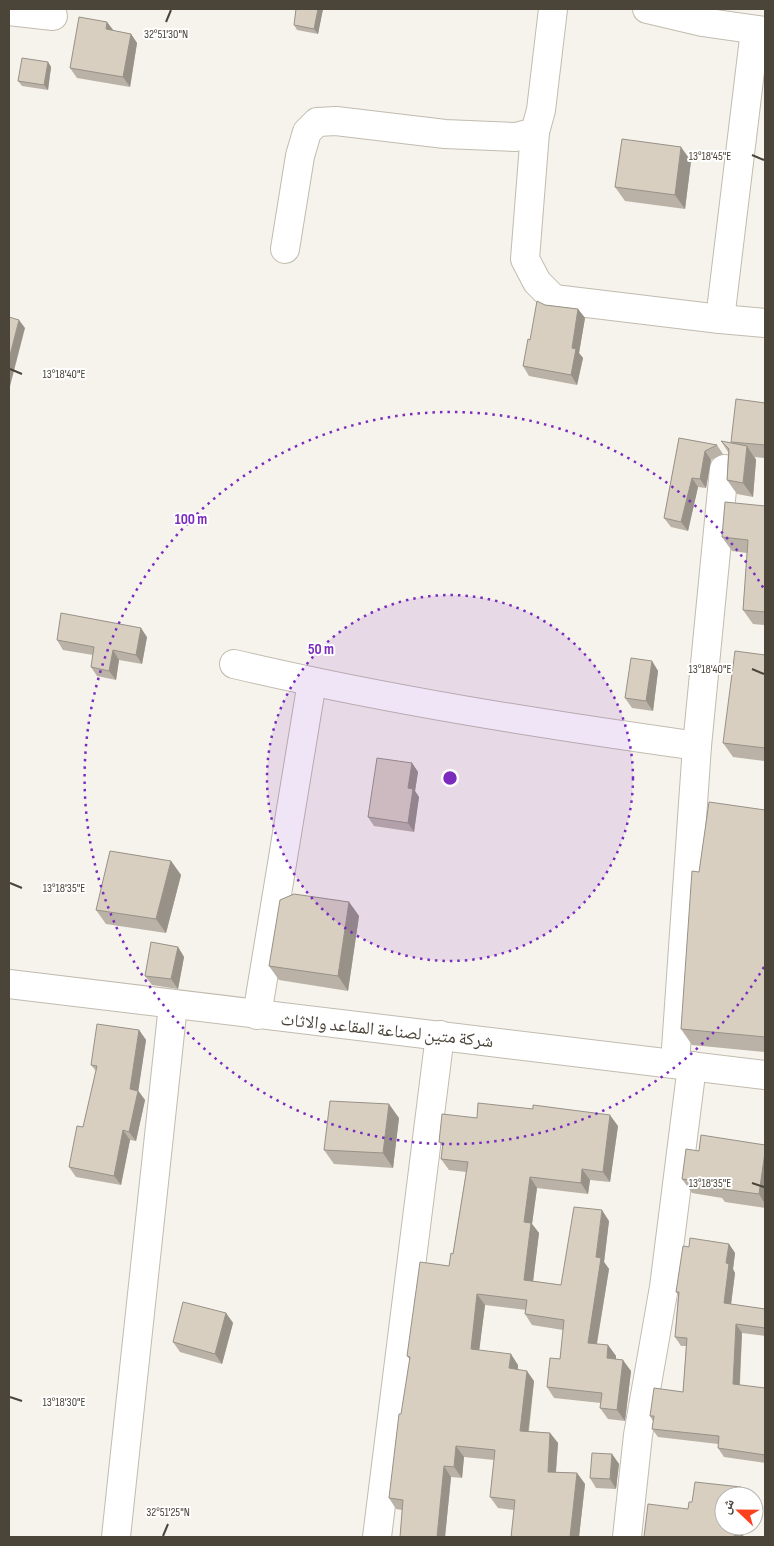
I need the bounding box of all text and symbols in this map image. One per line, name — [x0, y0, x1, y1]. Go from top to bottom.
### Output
text: 32°51'30"N — [144, 27, 188, 42]
text: 13°18'45"E — [689, 149, 731, 164]
text: 13°18'40"E — [43, 367, 85, 382]
text: 100 m — [175, 510, 207, 529]
text: 50 m — [308, 640, 334, 659]
text: 13°18'40"E — [689, 662, 731, 677]
centre of rings — [441, 769, 459, 787]
text: 13°18'35"E — [43, 881, 85, 896]
street label: شركة متين لصناعة المقاعد والاثاث — [279, 1009, 494, 1052]
text: 13°18'35"E — [689, 1176, 731, 1191]
text: 13°18'30"E — [43, 1395, 85, 1410]
north arrow — [714, 1486, 764, 1536]
text: ش — [717, 1496, 738, 1516]
text: 32°51'25"N — [146, 1505, 190, 1520]

